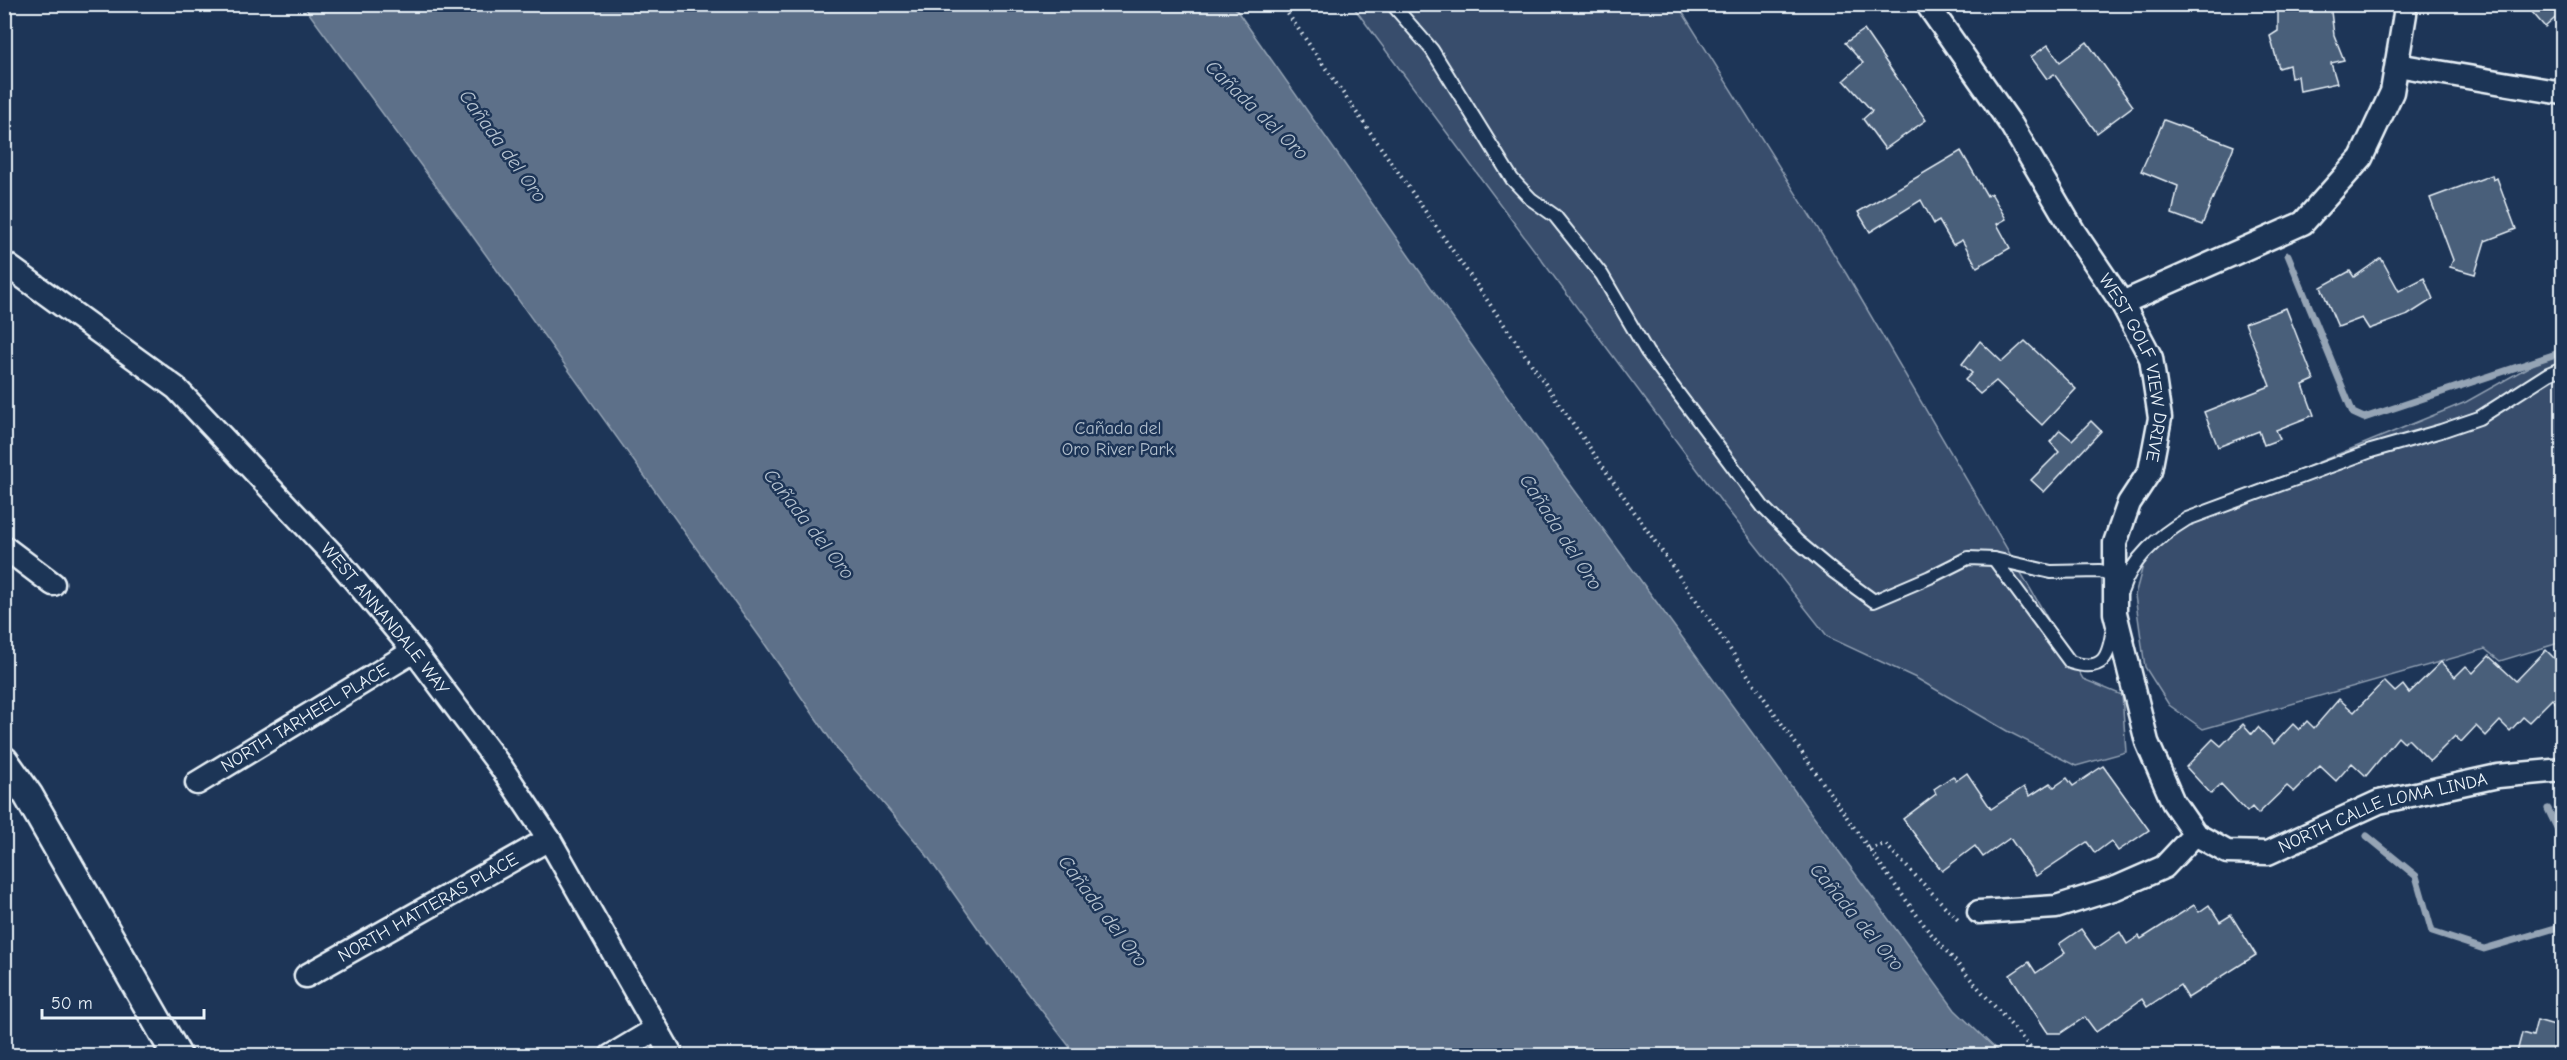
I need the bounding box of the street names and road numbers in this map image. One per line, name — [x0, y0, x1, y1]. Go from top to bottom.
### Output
street label: WEST GOLF VIEW DRIVE — [2095, 269, 2171, 464]
street label: WEST ANNANDALE WAY — [316, 538, 454, 699]
street label: NORTH TARHEEL PLACE — [217, 658, 393, 777]
street label: NORTH CALLE LOMA LINDA — [2275, 768, 2489, 857]
street label: NORTH HATTERAS PLACE — [334, 848, 522, 966]

